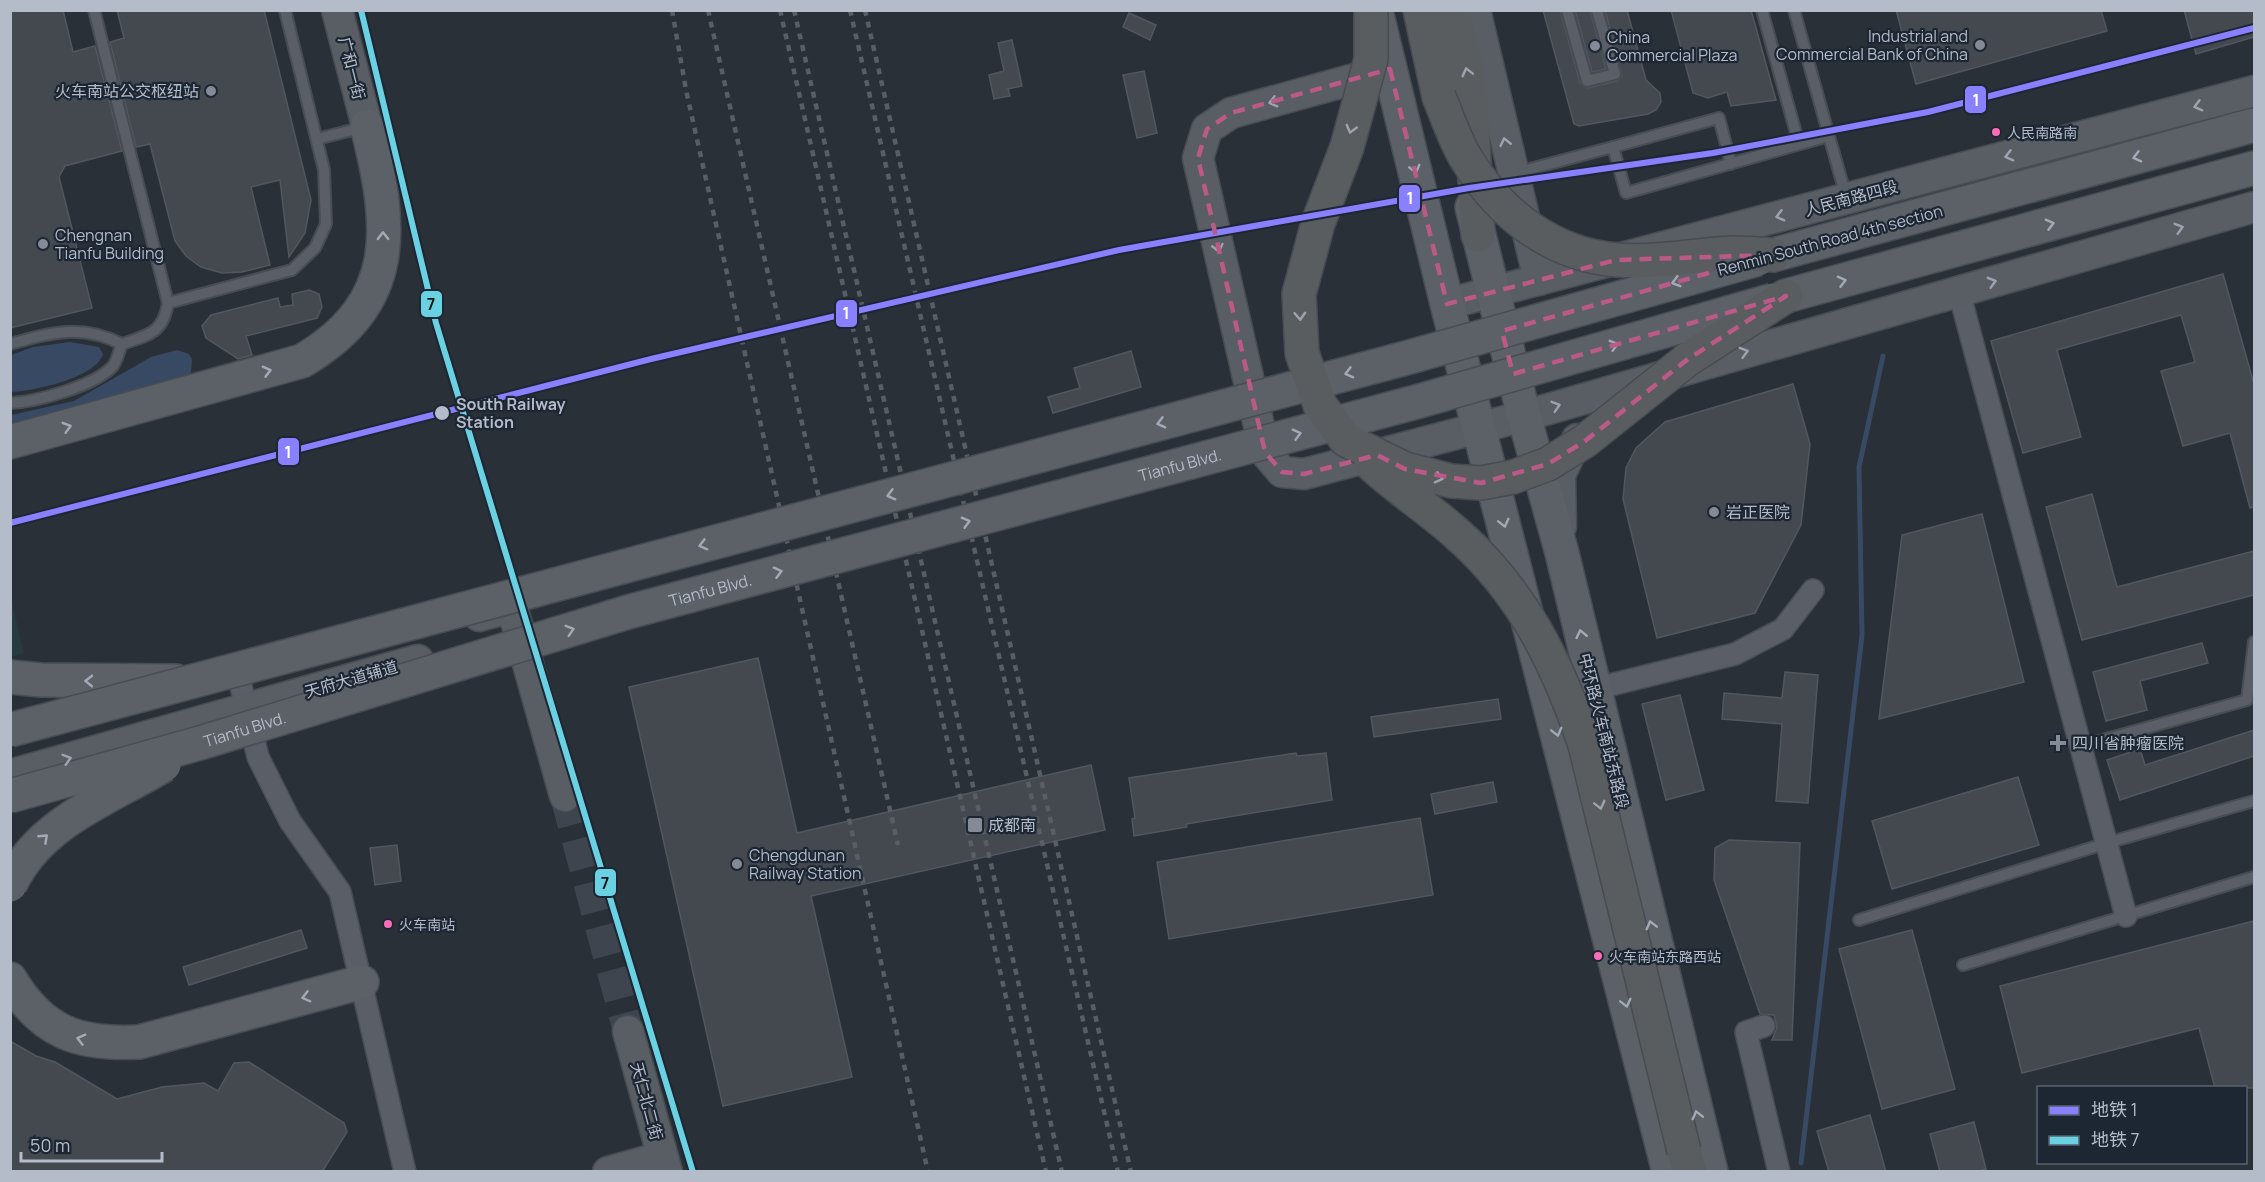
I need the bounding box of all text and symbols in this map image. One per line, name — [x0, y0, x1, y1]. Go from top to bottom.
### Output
place label: Industrial and Commercial Bank of China — [1776, 25, 1968, 65]
place label: China Commercial Plaza — [1607, 26, 1737, 66]
street label: 广和一街 — [334, 34, 370, 102]
marker: Industrial and Commercial Bank of China — [1973, 38, 1987, 52]
marker: China Commercial Plaza — [1588, 39, 1602, 53]
one-way arrow — [1461, 68, 1474, 78]
place label: 火车南站公交枢纽站 — [55, 80, 199, 102]
marker: 火车南站公交枢纽站 — [204, 84, 218, 98]
line badge: 1 — [1964, 85, 1987, 114]
text: 1 — [1972, 89, 1980, 111]
one-way arrow — [1268, 94, 1278, 107]
one-way arrow — [2193, 99, 2203, 112]
place label: 人民南路南 — [2007, 123, 2077, 142]
one-way arrow — [1346, 124, 1359, 134]
marker: 人民南路南 — [1990, 126, 2002, 138]
one-way arrow — [1500, 137, 1513, 147]
one-way arrow — [2005, 149, 2015, 161]
one-way arrow — [2132, 149, 2142, 162]
one-way arrow — [1407, 164, 1420, 174]
street label: 人民南路四段 — [1802, 175, 1900, 221]
line badge: 1 — [1398, 184, 1421, 213]
text: 1 — [1406, 187, 1414, 209]
street label: Renmin South Road 4th section — [1715, 199, 1945, 281]
one-way arrow — [1775, 209, 1785, 222]
one-way arrow — [2045, 218, 2055, 231]
one-way arrow — [2173, 223, 2184, 235]
place label: Chengnan Tianfu Building — [55, 224, 164, 264]
one-way arrow — [377, 231, 390, 240]
marker: Chengnan Tianfu Building — [36, 237, 50, 251]
one-way arrow — [1211, 243, 1224, 253]
one-way arrow — [1671, 275, 1682, 287]
one-way arrow — [1837, 275, 1847, 288]
one-way arrow — [1986, 277, 1997, 289]
line badge: 7 — [420, 290, 443, 318]
text: 7 — [427, 293, 435, 315]
line badge: 1 — [835, 299, 858, 328]
text: 1 — [842, 302, 850, 324]
one-way arrow — [1293, 311, 1306, 320]
one-way arrow — [1608, 340, 1619, 352]
one-way arrow — [1738, 347, 1748, 359]
one-way arrow — [261, 366, 272, 378]
one-way arrow — [1344, 366, 1354, 379]
place label: South Railway Station — [456, 393, 565, 433]
one-way arrow — [1550, 401, 1561, 413]
marker: South Railway Station — [433, 404, 451, 422]
one-way arrow — [1156, 416, 1166, 429]
one-way arrow — [62, 421, 72, 434]
one-way arrow — [1292, 428, 1302, 441]
line badge: 1 — [277, 437, 300, 466]
text: 1 — [284, 441, 292, 463]
street label: Tianfu Blvd. — [1136, 443, 1224, 487]
one-way arrow — [1434, 470, 1444, 483]
one-way arrow — [886, 488, 897, 500]
place label: 岩正医院 — [1726, 501, 1790, 523]
marker: 岩正医院 — [1707, 505, 1721, 519]
one-way arrow — [961, 516, 971, 529]
one-way arrow — [1497, 517, 1509, 528]
one-way arrow — [698, 538, 709, 550]
one-way arrow — [773, 566, 783, 579]
street label: Tianfu Blvd. — [666, 568, 754, 612]
one-way arrow — [564, 624, 575, 637]
one-way arrow — [1575, 629, 1588, 639]
street label: 中环路火车南站东路段 — [1574, 651, 1634, 811]
street label: 天府大道辅道 — [302, 655, 400, 703]
one-way arrow — [84, 675, 93, 687]
street label: Tianfu Blvd. — [201, 706, 289, 752]
one-way arrow — [1550, 727, 1563, 737]
place label: 四川省肿瘤医院 — [2072, 732, 2184, 754]
marker: 四川省肿瘤医院 — [2049, 734, 2067, 752]
one-way arrow — [61, 754, 72, 766]
one-way arrow — [1592, 800, 1605, 810]
place label: 成都南 — [988, 814, 1036, 836]
marker: 成都南 — [966, 816, 984, 834]
one-way arrow — [37, 834, 48, 845]
place label: Chengdunan Railway Station — [749, 844, 862, 884]
marker: Chengdunan Railway Station — [730, 857, 744, 871]
line badge: 7 — [594, 868, 617, 897]
text: 7 — [601, 872, 609, 894]
place label: 火车南站 — [399, 915, 455, 934]
marker: 火车南站 — [382, 918, 394, 930]
one-way arrow — [1646, 920, 1659, 930]
place label: 火车南站东路西站 — [1609, 947, 1721, 966]
marker: 火车南站东路西站 — [1592, 950, 1604, 962]
one-way arrow — [301, 990, 311, 1003]
one-way arrow — [1619, 997, 1631, 1008]
one-way arrow — [76, 1033, 86, 1046]
street label: 天仁北二街 — [626, 1060, 668, 1142]
legend — [2037, 1086, 2247, 1164]
text: 地铁 1 — [2091, 1097, 2138, 1121]
one-way arrow — [1692, 1110, 1705, 1120]
scale bar — [21, 1125, 162, 1163]
text: 地铁 7 — [2091, 1127, 2140, 1151]
text: 50 m — [30, 1133, 70, 1157]

